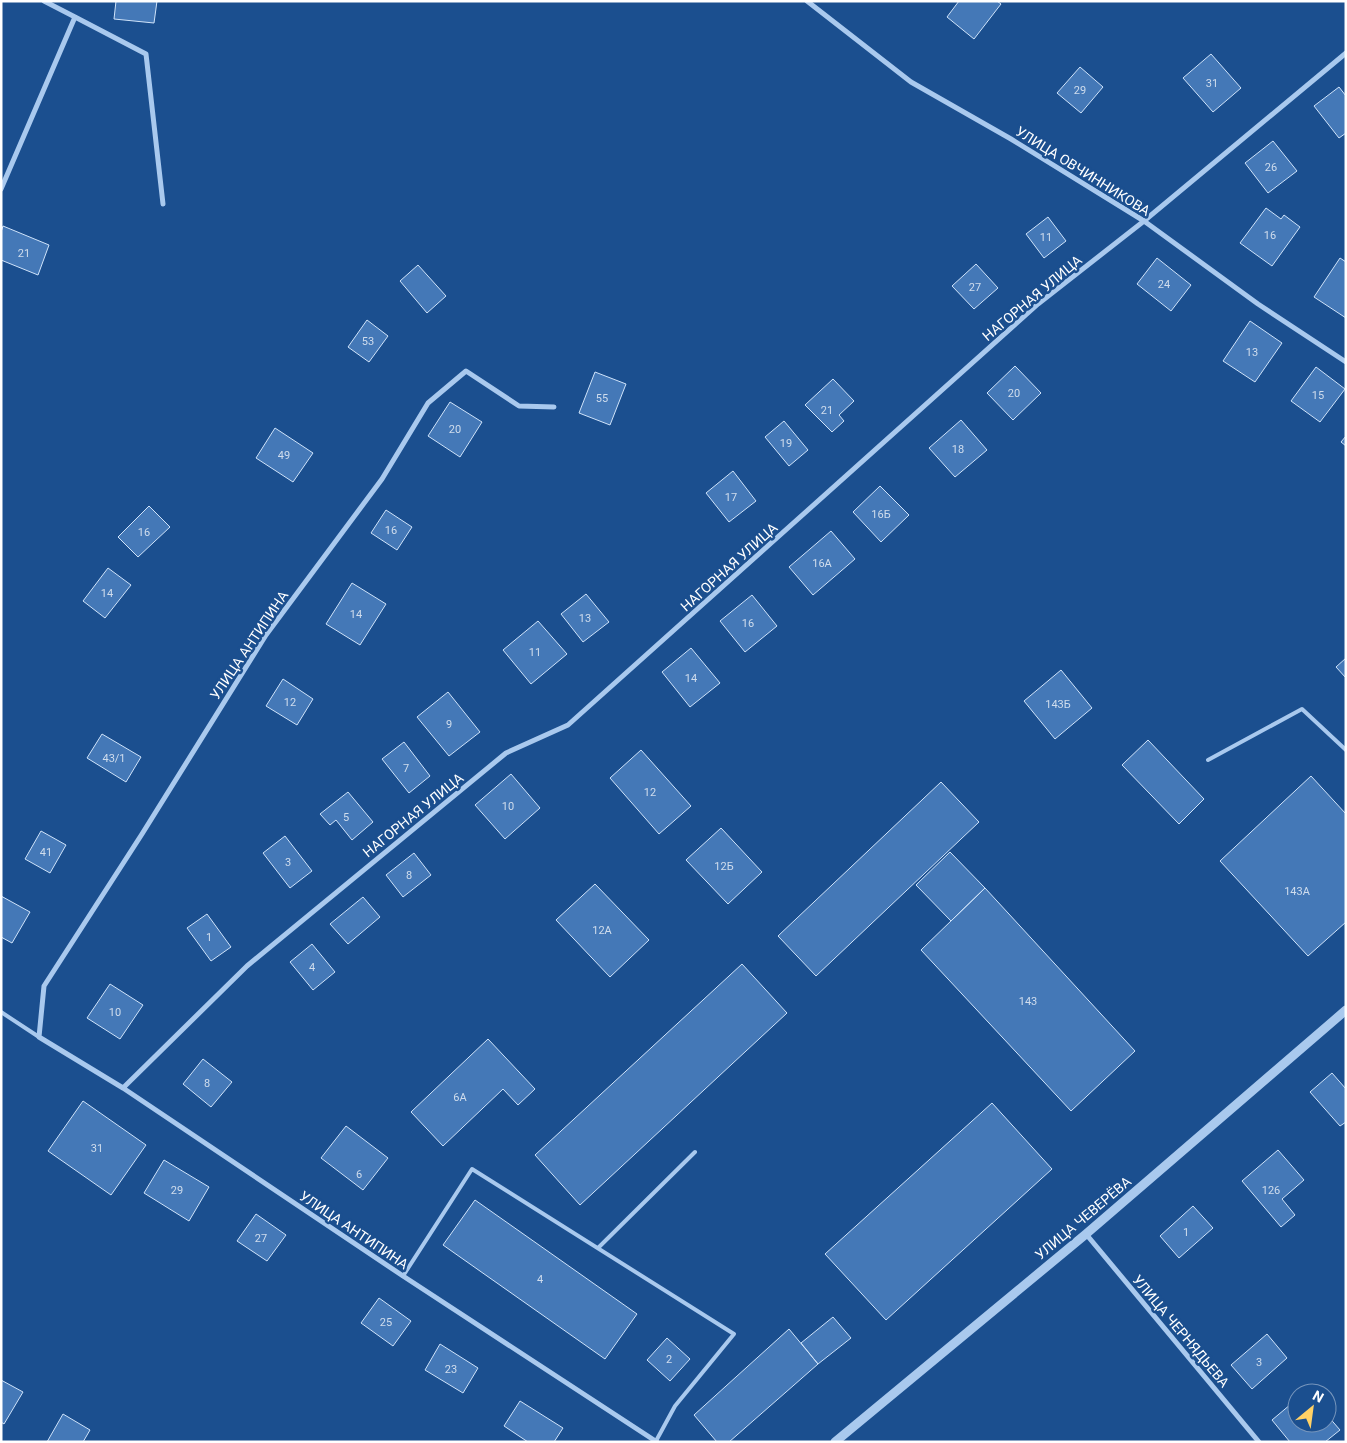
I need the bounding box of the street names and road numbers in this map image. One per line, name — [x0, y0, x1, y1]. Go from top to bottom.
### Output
street label: УЛИЦА ОВЧИННИКОВА — [1013, 123, 1153, 219]
street label: НАГОРНАЯ УЛИЦА — [979, 252, 1085, 344]
street label: НАГОРНАЯ УЛИЦА — [677, 519, 781, 615]
street label: УЛИЦА АНТИПИНА — [207, 588, 291, 702]
street label: НАГОРНАЯ УЛИЦА — [360, 770, 466, 860]
street label: УЛИЦА ЧЕВЕРЁВА — [1032, 1173, 1134, 1263]
street label: УЛИЦА АНТИПИНА — [297, 1188, 411, 1272]
street label: УЛИЦА ЧЕРНЯДЬЕВА — [1129, 1272, 1233, 1390]

